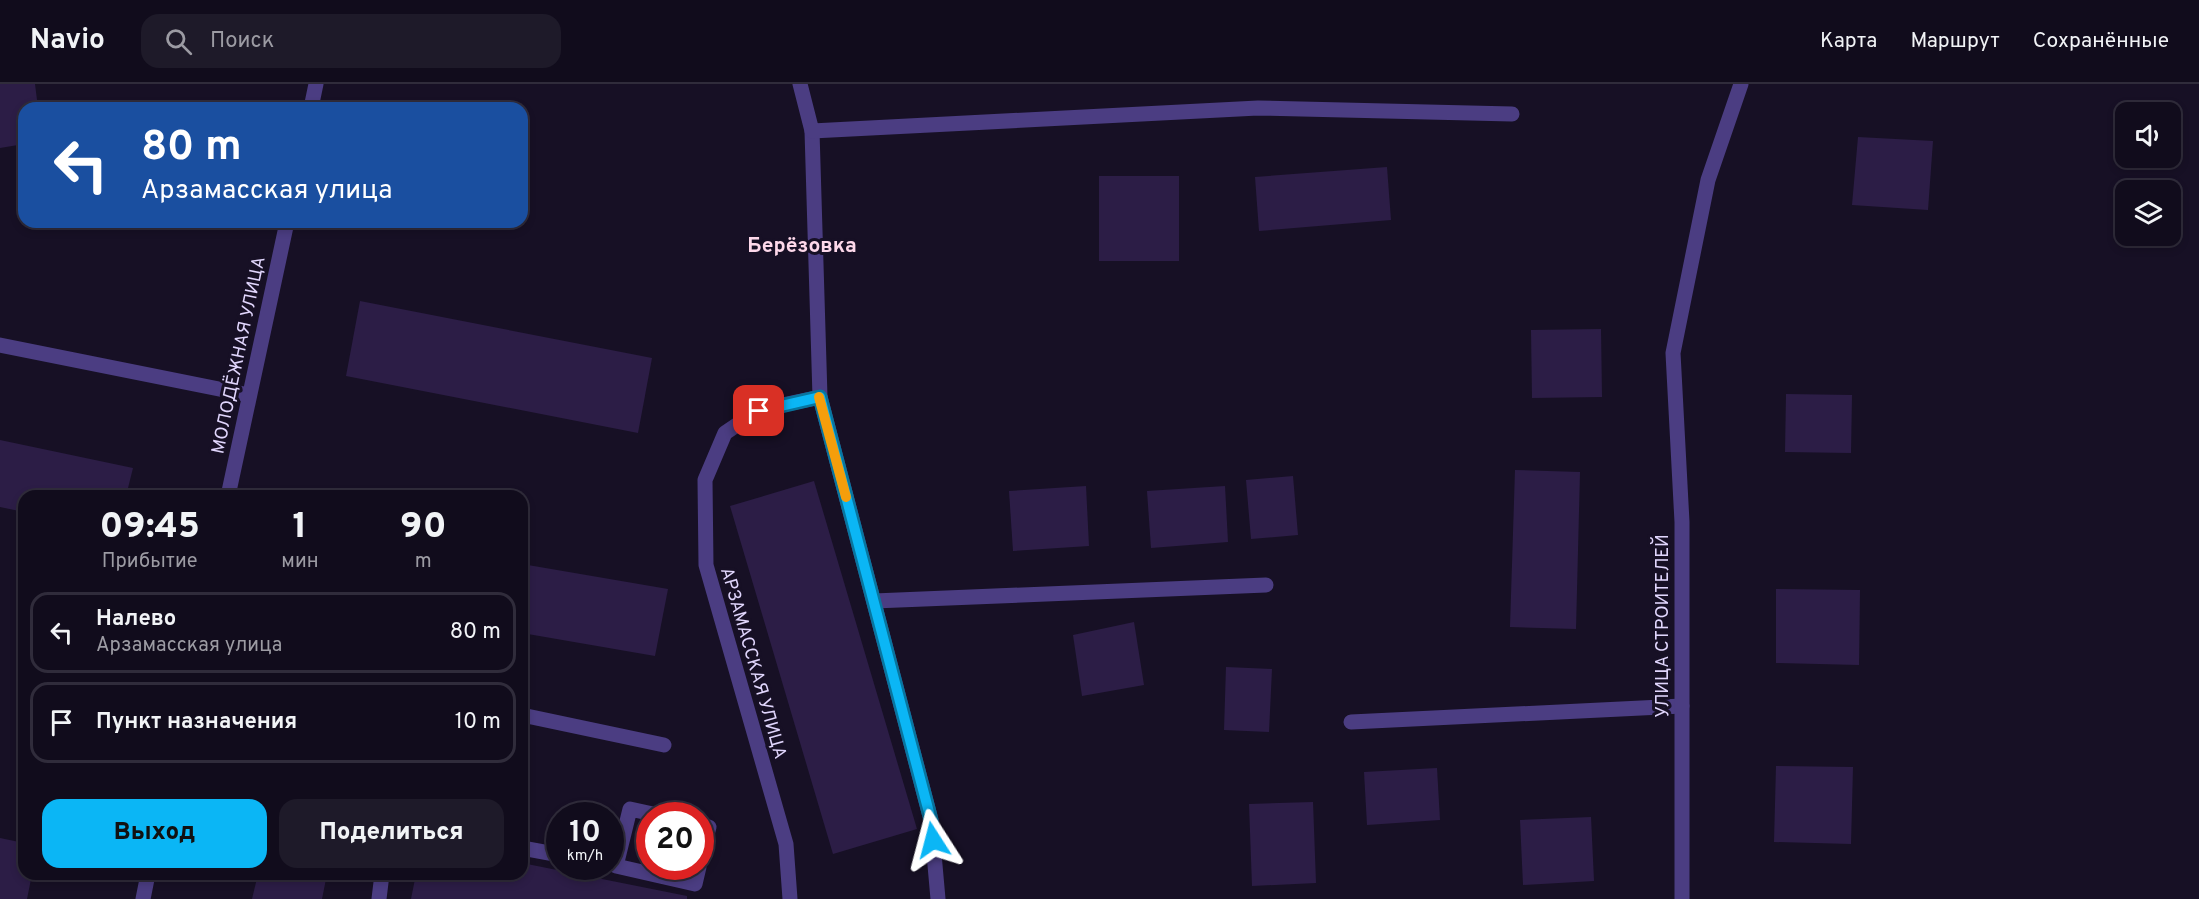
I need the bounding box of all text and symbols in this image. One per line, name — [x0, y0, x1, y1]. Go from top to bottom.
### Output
search box — [141, 14, 561, 68]
text: Navio — [30, 23, 105, 59]
icon: search — [162, 25, 195, 58]
text: Поиск — [210, 28, 274, 55]
text: Карта — [1820, 28, 1877, 55]
text: Маршрут — [1910, 28, 2000, 55]
text: Сохранённые — [2033, 28, 2169, 55]
map controls — [2115, 102, 2181, 246]
button: sound — [2115, 102, 2181, 168]
text: 80 m — [141, 122, 242, 175]
icon: left — [42, 126, 120, 204]
text: Арзамасская улица — [141, 174, 393, 208]
button: layers — [2115, 180, 2181, 246]
district label: Берёзовка — [747, 233, 857, 260]
street label: МОЛОДЁЖНАЯ УЛИЦА — [205, 254, 272, 456]
pin — [733, 385, 784, 436]
icon: arrive — [742, 394, 775, 427]
text: 09:45 — [99, 505, 200, 551]
text: 1 — [293, 505, 307, 551]
text: 90 — [400, 505, 447, 551]
street label: УЛИЦА СТРОИТЕЛЕЙ — [1650, 534, 1675, 718]
text: Прибытие — [102, 549, 198, 575]
text: мин — [281, 549, 319, 575]
text: m — [415, 549, 432, 575]
street label: АРЗАМАССКАЯ УЛИЦА — [714, 565, 791, 762]
text: Налево — [96, 606, 176, 633]
icon: left — [45, 616, 78, 649]
text: 80 m — [450, 619, 501, 646]
text: Арзамасская улица — [96, 633, 282, 659]
icon: arrive — [45, 706, 78, 739]
text: Пункт назначения — [96, 709, 297, 736]
text: 10 m — [455, 709, 501, 736]
button: Выход — [42, 799, 267, 868]
button: Поделиться — [279, 799, 504, 868]
speed limit sign: 20 — [636, 802, 714, 880]
position arrow — [901, 808, 965, 872]
text: 10 — [569, 815, 601, 852]
text: km/h — [567, 847, 603, 866]

